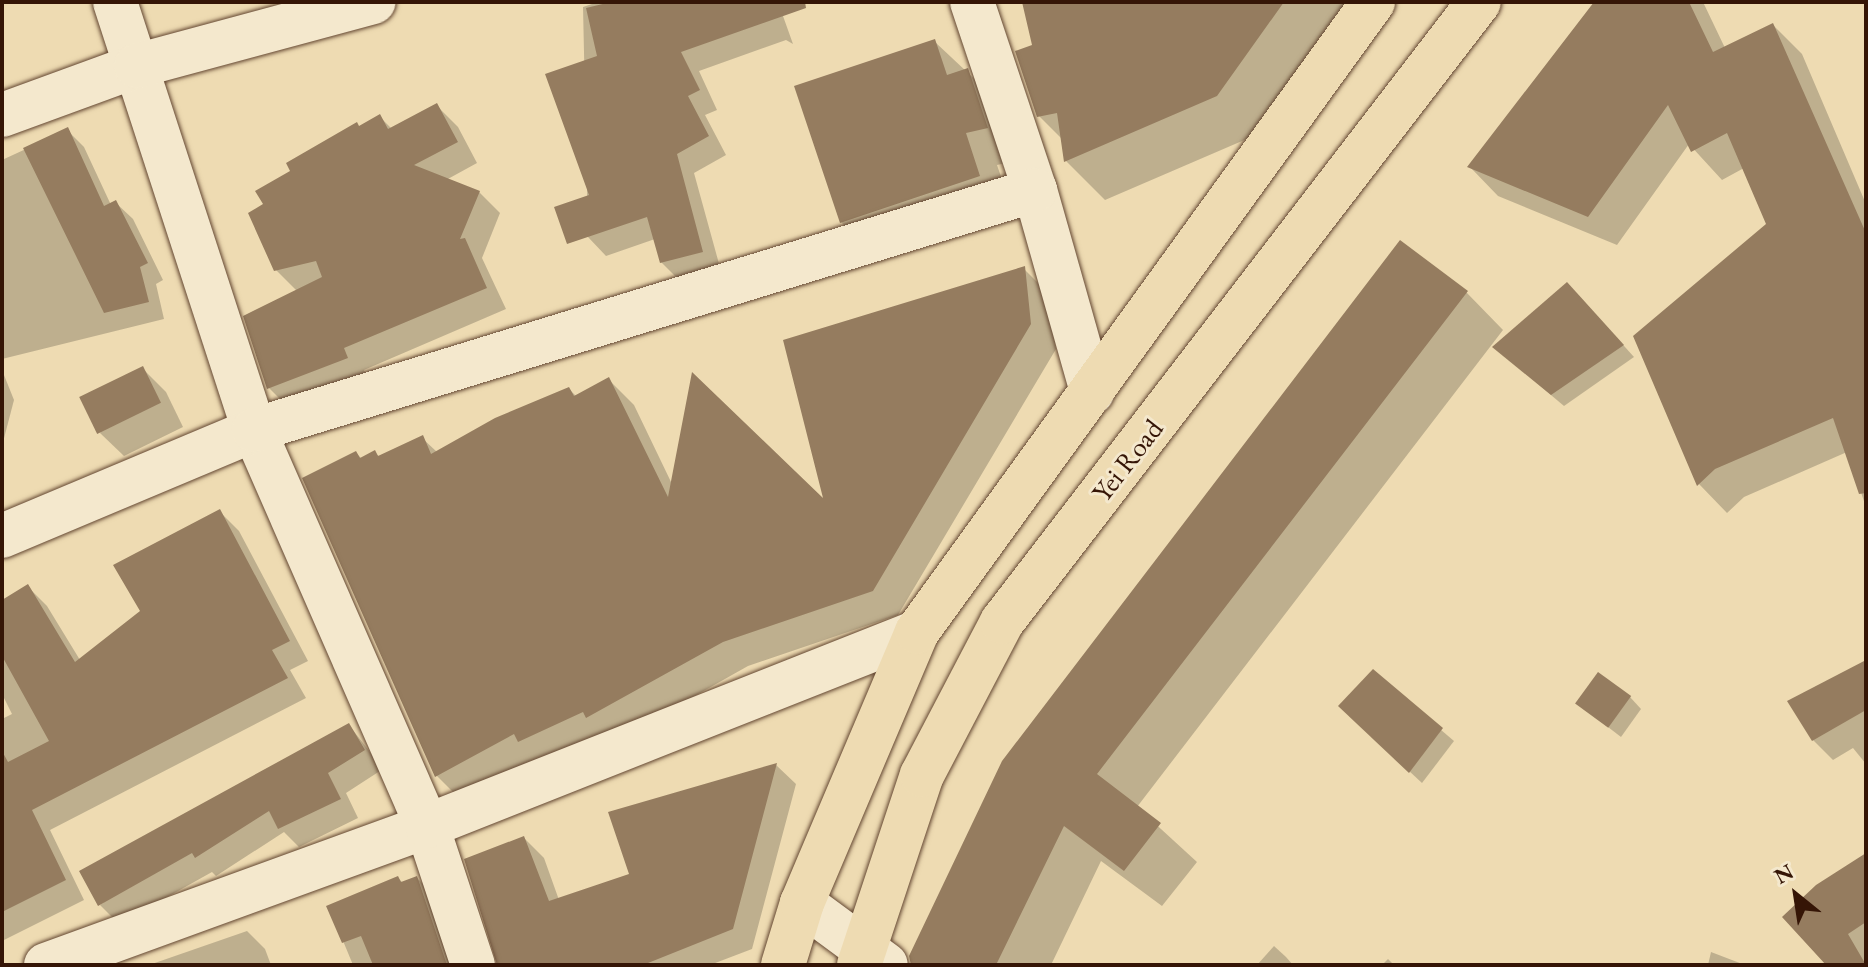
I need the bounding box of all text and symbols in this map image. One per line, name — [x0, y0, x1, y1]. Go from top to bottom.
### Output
street label: Yei Road — [1084, 412, 1170, 508]
north arrow — [1756, 855, 1836, 935]
text: N — [1769, 857, 1799, 891]

